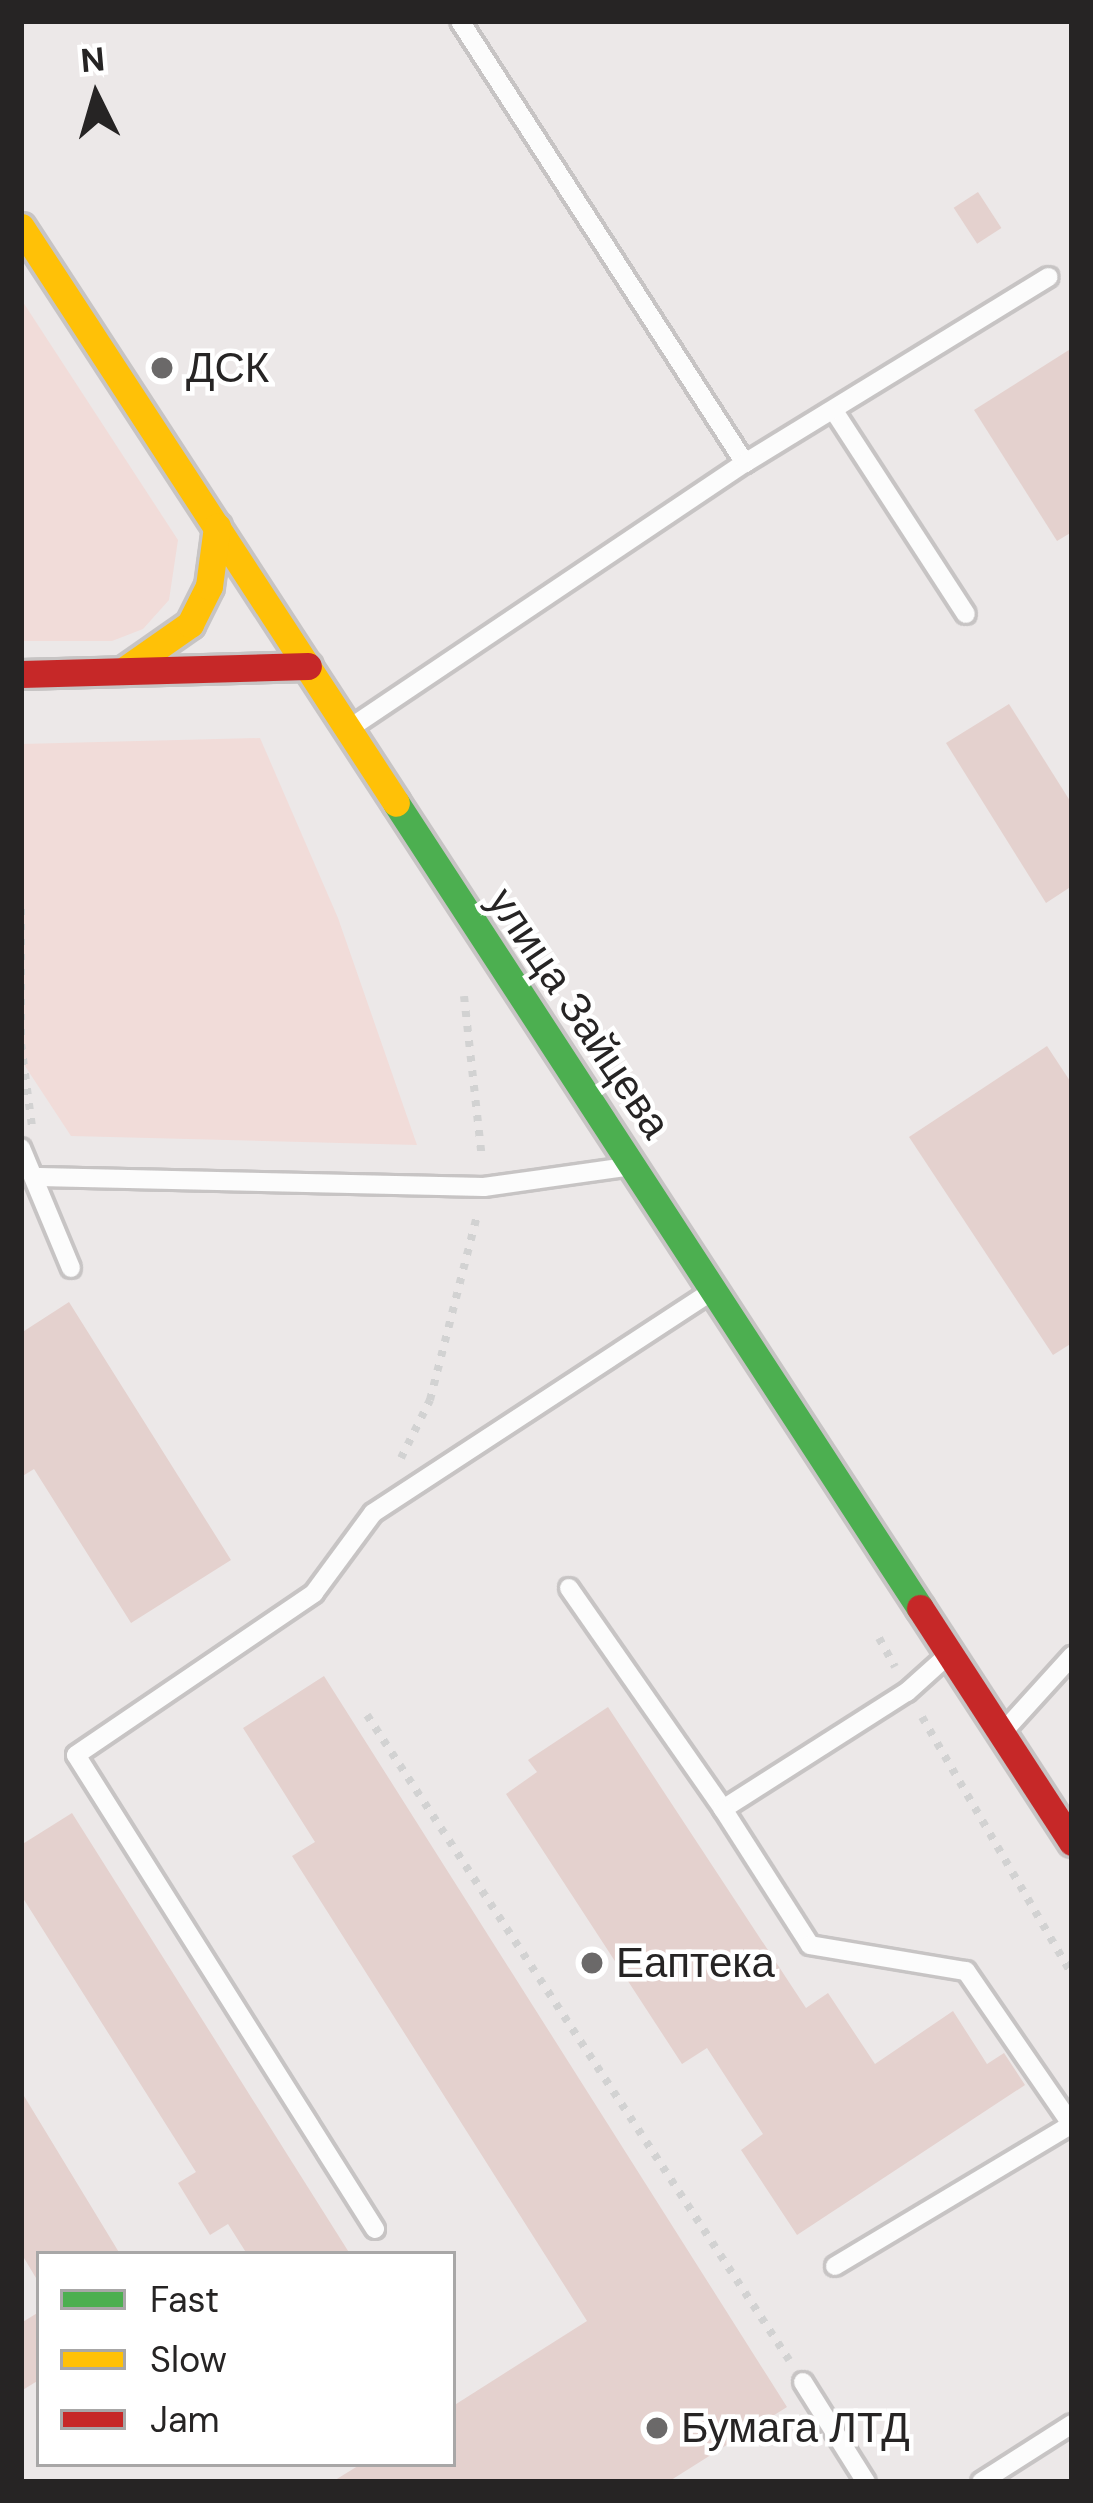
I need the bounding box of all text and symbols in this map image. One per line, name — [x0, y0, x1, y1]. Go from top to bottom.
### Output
north arrow — [36, 36, 156, 156]
text: N — [79, 37, 107, 82]
place label: ДСК — [186, 343, 269, 393]
marker: ДСК — [149, 355, 175, 381]
street label: улица Зайцева — [477, 878, 681, 1148]
place label: Еаптека — [616, 1938, 775, 1988]
marker: Еаптека — [579, 1950, 605, 1976]
legend — [36, 2251, 456, 2467]
text: Fast — [150, 2276, 219, 2323]
text: Slow — [150, 2336, 227, 2383]
text: Jam — [150, 2396, 220, 2443]
place label: Бумага ЛТД — [681, 2403, 910, 2453]
marker: Бумага ЛТД — [644, 2415, 670, 2441]

